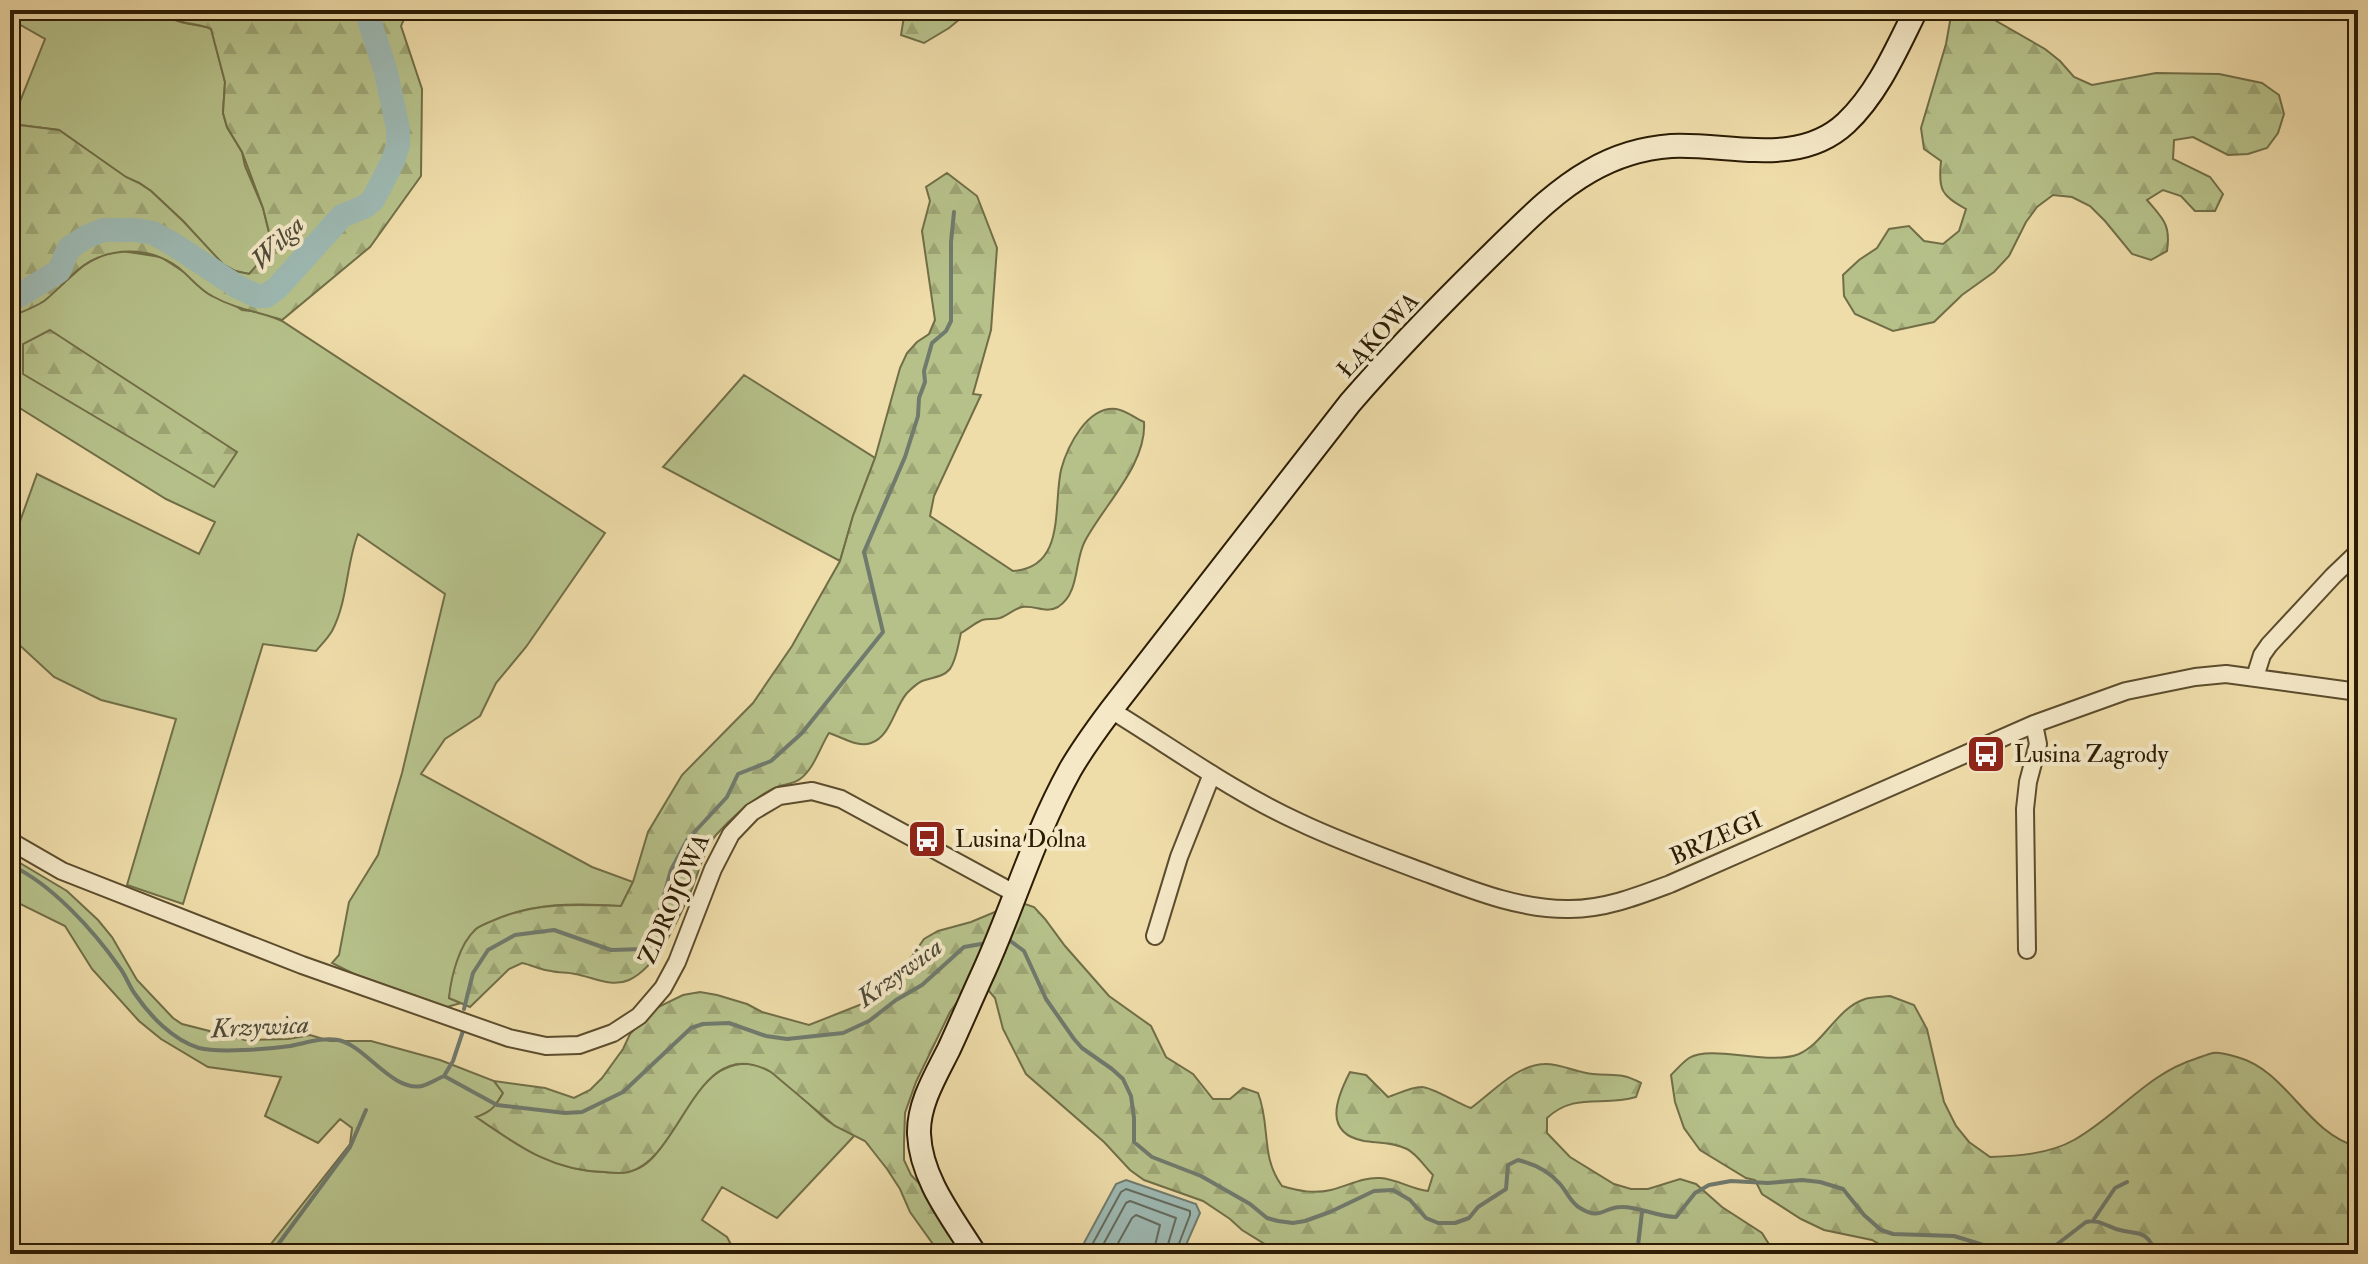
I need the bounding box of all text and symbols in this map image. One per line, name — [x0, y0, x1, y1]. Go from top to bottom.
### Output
water label: Wilga — [244, 209, 311, 276]
street label: ŁĄKOWA — [1331, 286, 1426, 385]
bus stop icon: Lusina Zagrody — [1965, 733, 2007, 775]
place label: Lusina Zagrody — [2014, 739, 2169, 770]
street label: BRZEGI — [1665, 804, 1767, 873]
bus stop icon: Lusina Dolna — [906, 818, 948, 860]
place label: Lusina Dolna — [955, 824, 1087, 855]
street label: ZDROJOWA — [632, 829, 717, 969]
water label: Krzywica — [849, 931, 949, 1016]
water label: Krzywica — [208, 1008, 310, 1046]

